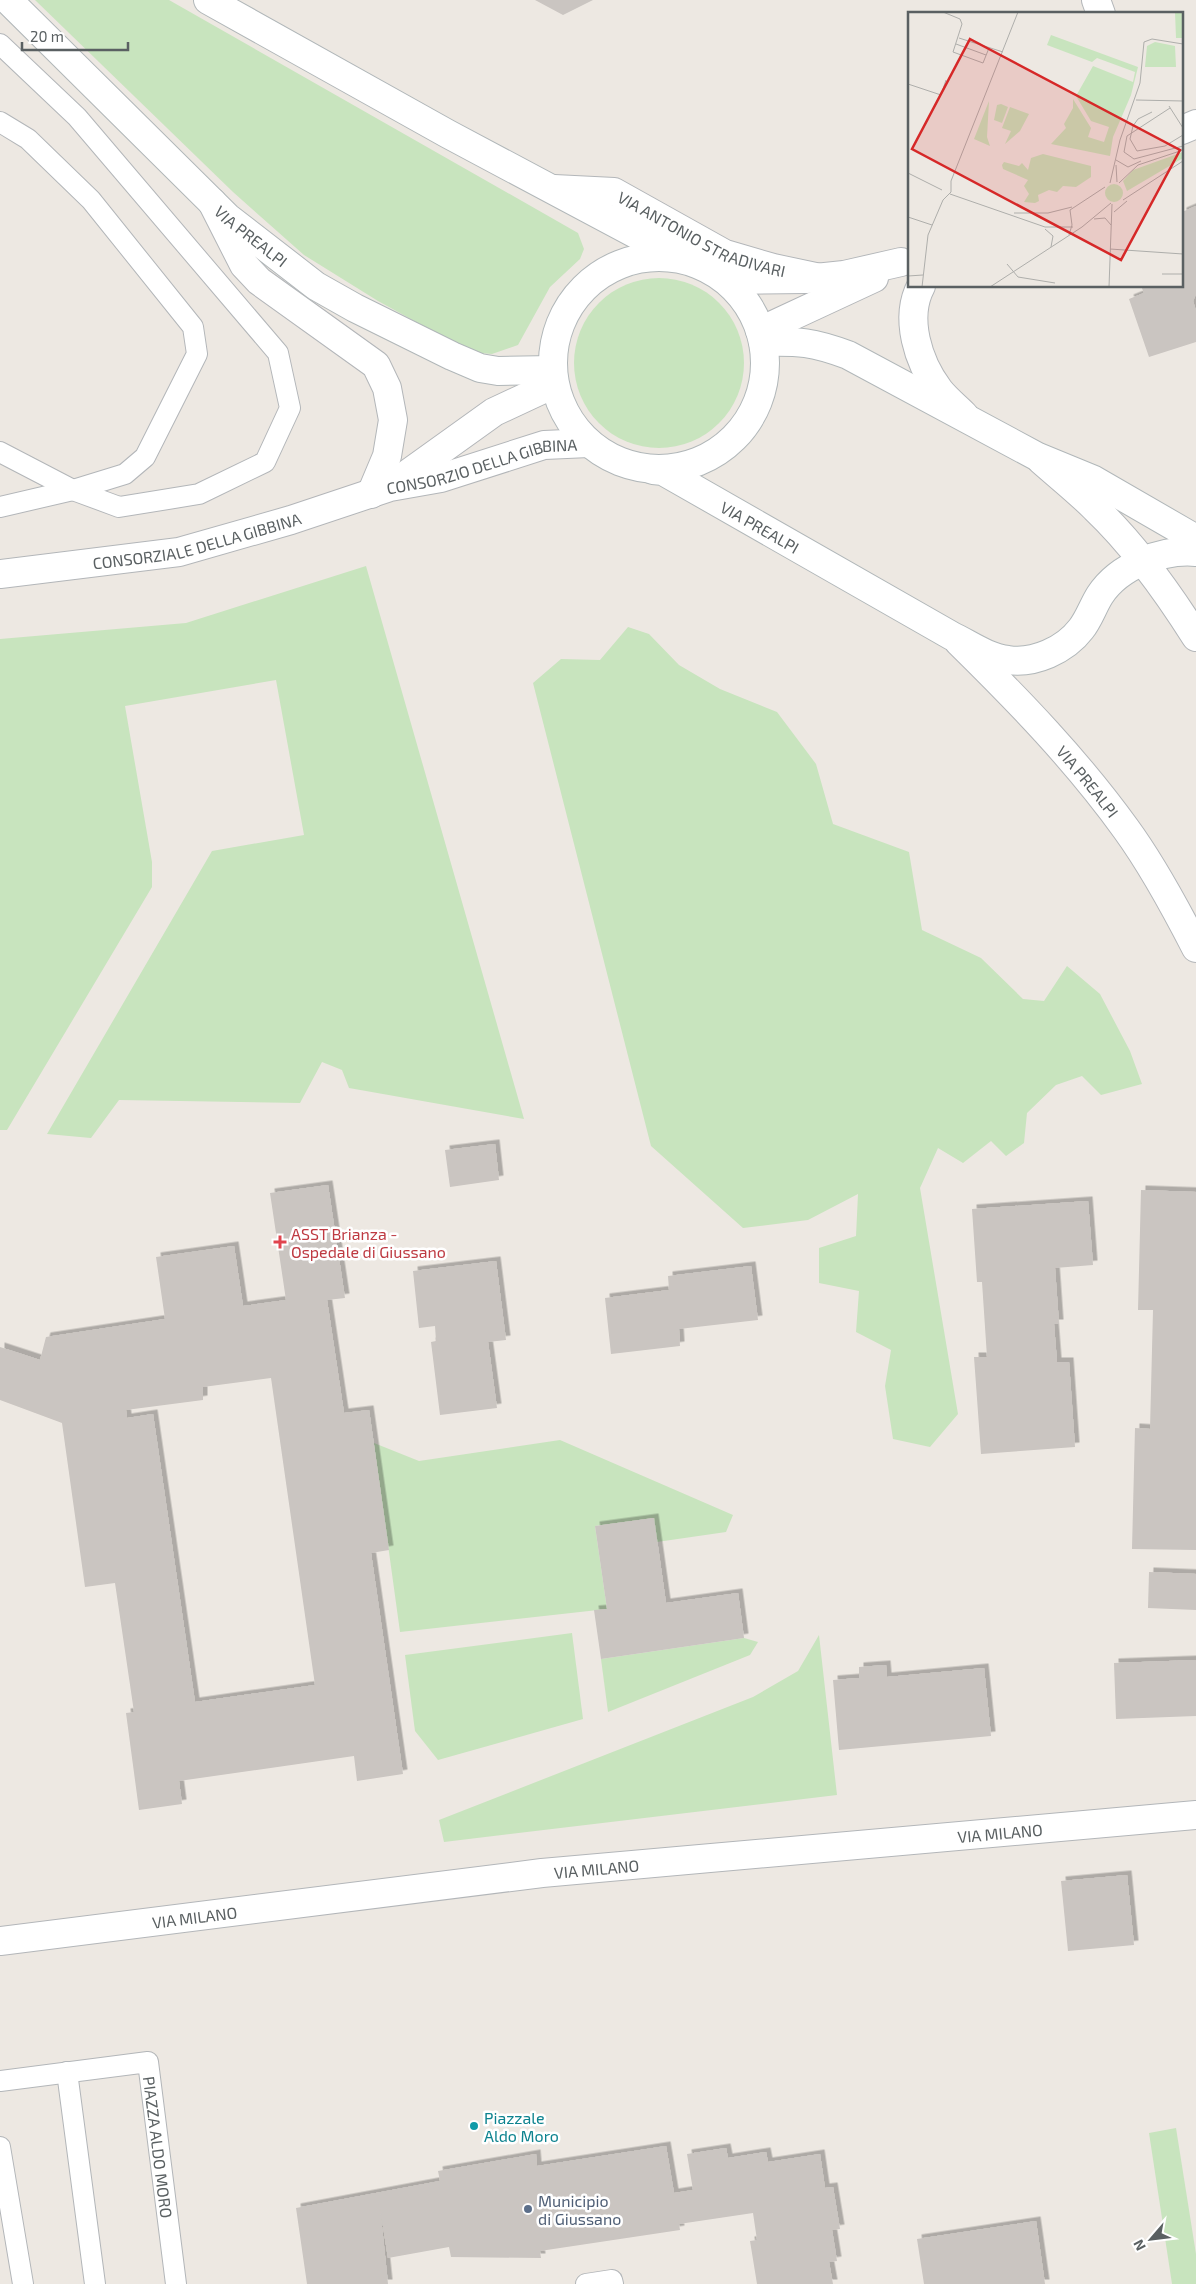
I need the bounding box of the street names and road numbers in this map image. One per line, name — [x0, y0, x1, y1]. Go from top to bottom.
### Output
street label: VIA ANTONIO STRADIVARI — [615, 187, 787, 280]
street label: VIA PREALPI — [211, 201, 292, 270]
street label: CONSORZIO DELLA GIBBINA — [385, 434, 578, 497]
street label: VIA PREALPI — [718, 497, 803, 556]
street label: CONSORZIALE DELLA GIBBINA — [92, 508, 303, 572]
street label: VIA PREALPI — [1053, 741, 1123, 821]
street label: VIA MILANO — [957, 1819, 1043, 1846]
street label: VIA MILANO — [553, 1855, 640, 1881]
street label: VIA MILANO — [151, 1902, 238, 1931]
street label: PIAZZA ALDO MORO — [140, 2075, 177, 2219]

